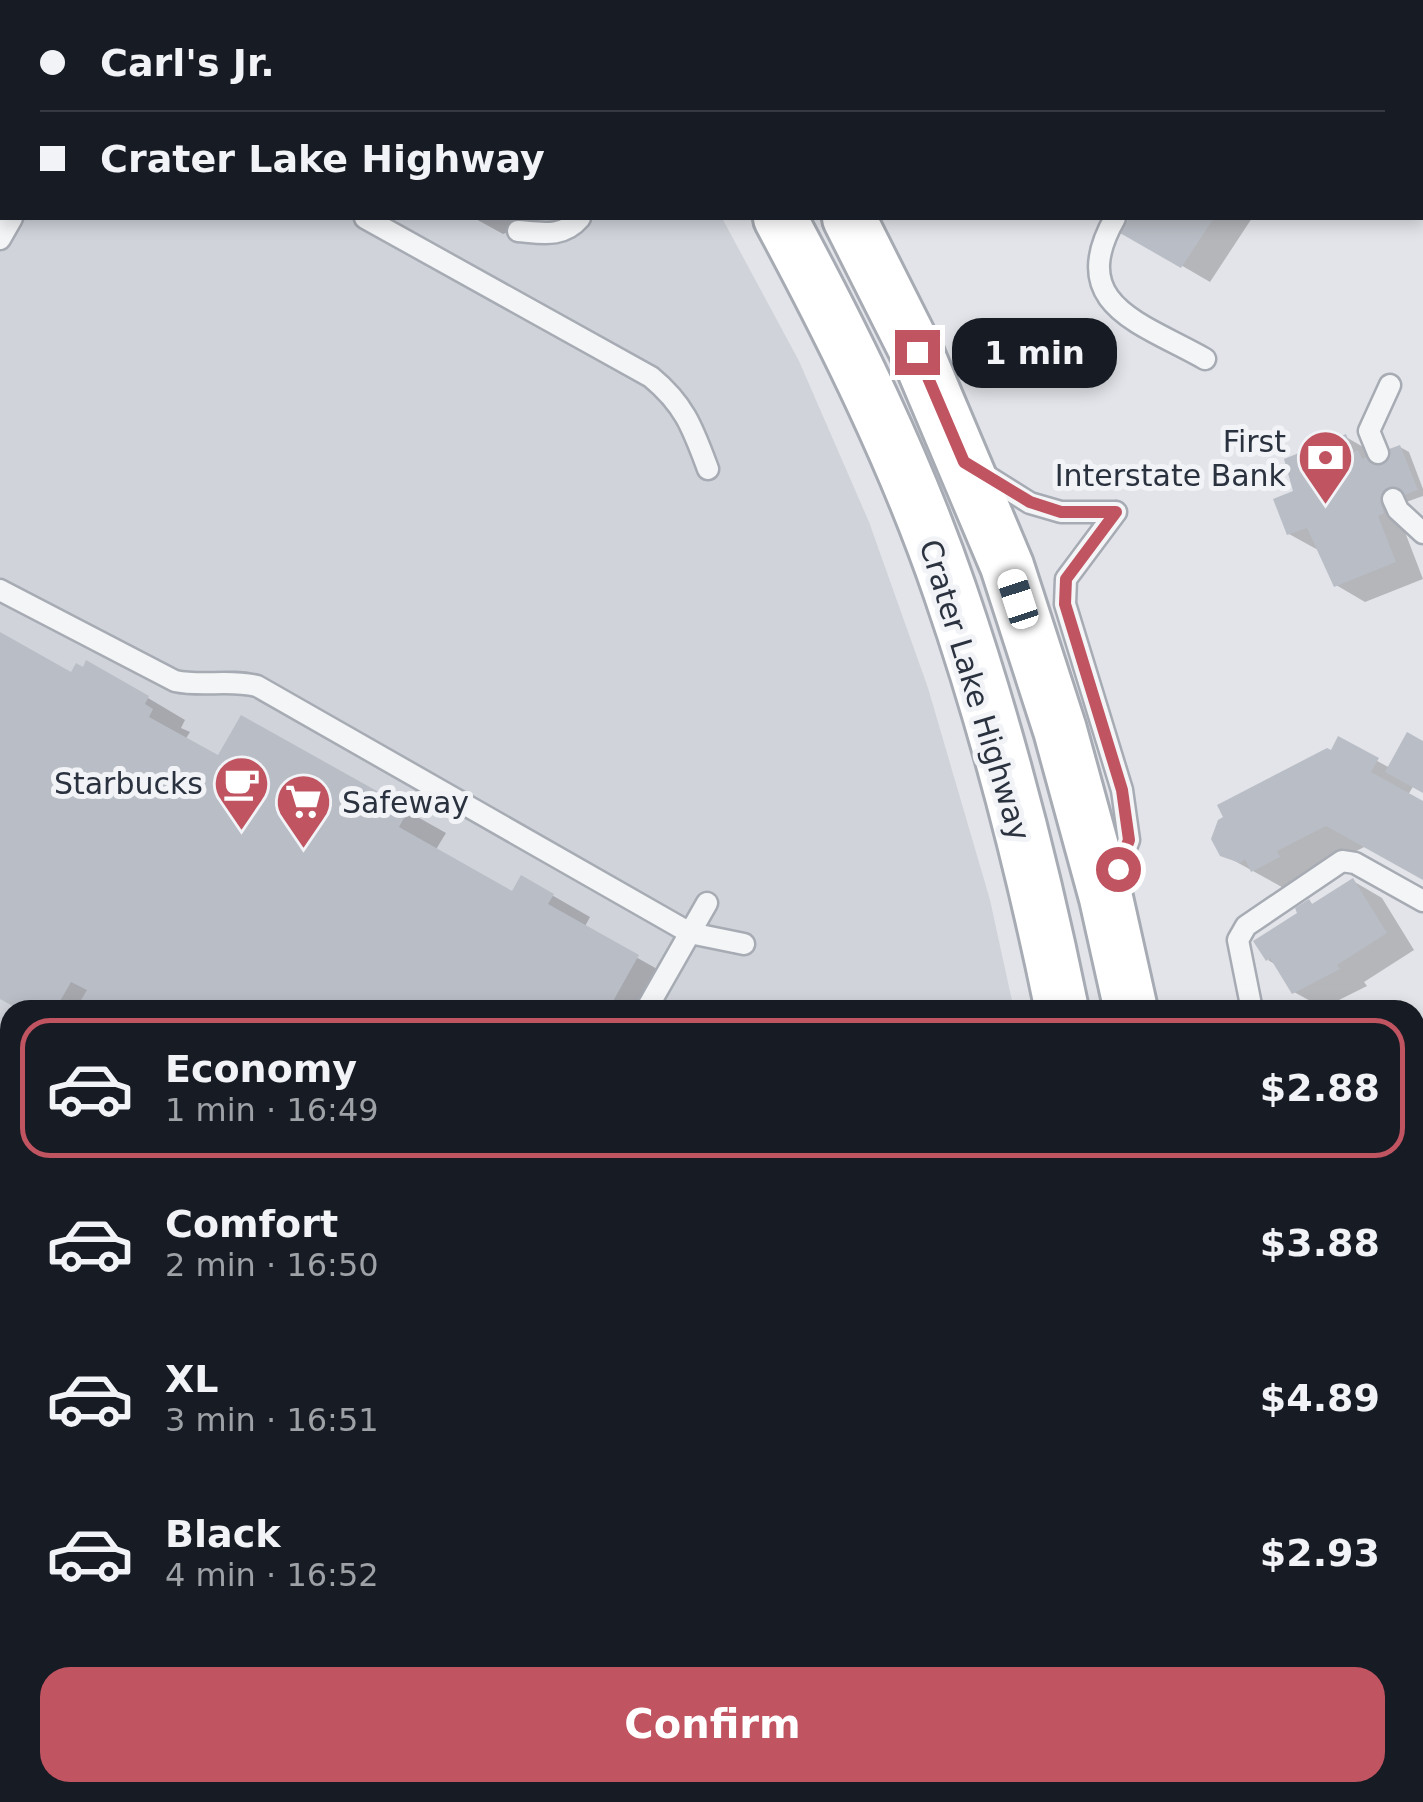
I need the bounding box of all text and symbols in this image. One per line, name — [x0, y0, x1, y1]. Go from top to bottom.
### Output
text: Carl's Jr. — [100, 41, 275, 85]
text: Crater Lake Highway — [100, 137, 545, 181]
callout: 1 min — [952, 317, 1117, 387]
route end — [895, 330, 940, 375]
text: 1 min — [984, 334, 1085, 372]
place label: First Interstate Bank — [1055, 424, 1287, 493]
bank icon: First Interstate Bank — [1295, 428, 1355, 507]
street label: Crater Lake Highway — [913, 535, 1037, 845]
car — [994, 566, 1042, 632]
cafe icon: Starbucks — [212, 753, 272, 832]
place label: Starbucks — [54, 766, 203, 801]
supermarket icon: Safeway — [273, 772, 333, 851]
place label: Safeway — [342, 785, 469, 820]
route start — [1096, 847, 1141, 892]
icon: car — [45, 1043, 135, 1133]
text: Economy — [165, 1047, 357, 1091]
text: $2.88 — [1260, 1066, 1380, 1110]
text: 1 min · 16:49 — [165, 1091, 379, 1129]
icon: car — [45, 1198, 135, 1288]
text: Comfort — [165, 1202, 338, 1246]
text: $3.88 — [1260, 1221, 1380, 1265]
text: 2 min · 16:50 — [165, 1246, 379, 1284]
icon: car — [45, 1353, 135, 1443]
text: XL — [165, 1357, 219, 1401]
text: $4.89 — [1260, 1376, 1380, 1420]
text: 3 min · 16:51 — [165, 1401, 379, 1439]
icon: car — [45, 1508, 135, 1598]
text: Black — [165, 1512, 280, 1556]
text: $2.93 — [1260, 1531, 1380, 1575]
text: 4 min · 16:52 — [165, 1556, 379, 1594]
button: Confirm — [40, 1667, 1385, 1782]

